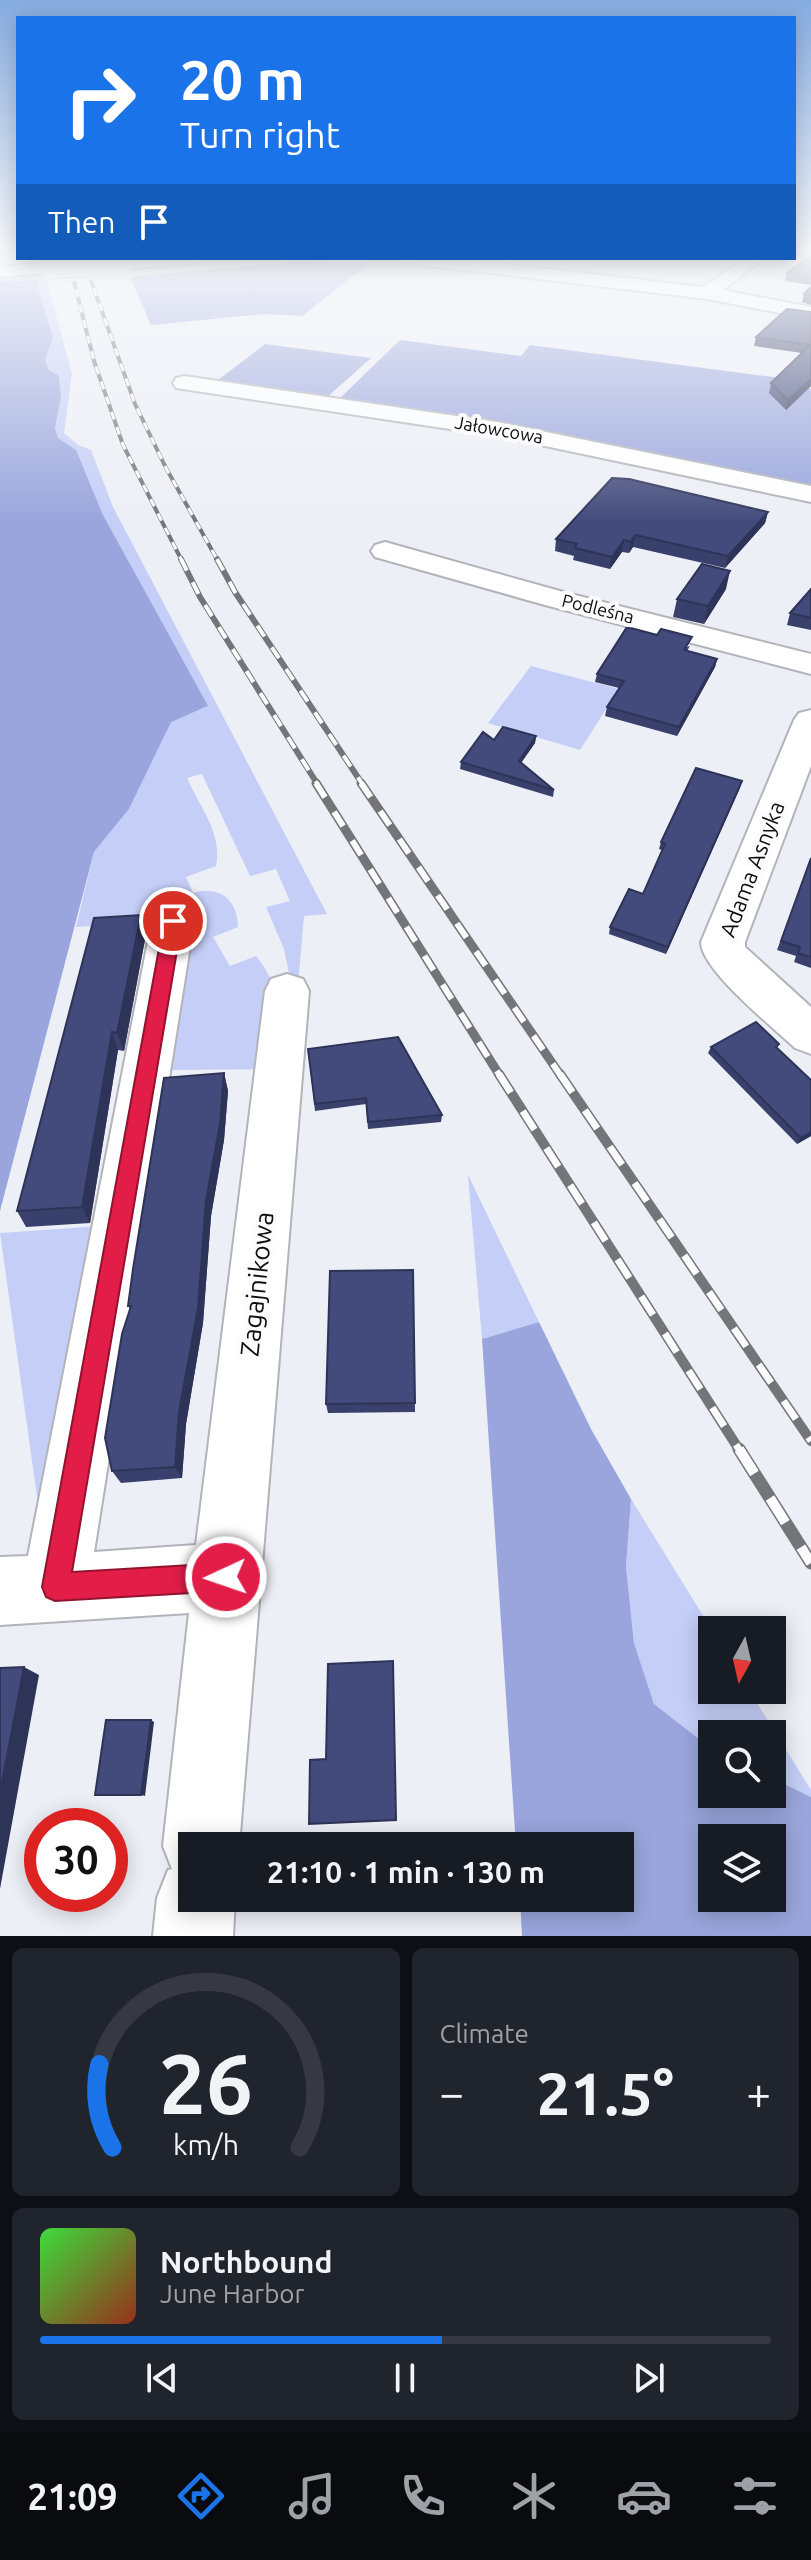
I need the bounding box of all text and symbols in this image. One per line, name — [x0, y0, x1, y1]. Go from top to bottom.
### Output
icon: right — [48, 48, 152, 152]
text: 20 m — [180, 48, 305, 111]
text: Turn right — [180, 114, 340, 155]
icon: arrive — [132, 200, 176, 244]
text: Then — [48, 205, 116, 239]
street label: Jałowcowa — [453, 411, 545, 447]
street label: Podleśna — [560, 589, 636, 627]
street label: Adama Asnyka — [714, 797, 789, 940]
pin — [139, 887, 207, 955]
icon: arrive — [151, 899, 195, 943]
street label: Zagajnikowa — [234, 1210, 279, 1358]
position arrow — [184, 1535, 268, 1619]
north arrow — [698, 1616, 786, 1704]
map controls — [698, 1616, 786, 1912]
button: search — [698, 1720, 786, 1808]
speed limit sign: 30 — [24, 1808, 128, 1912]
button: layers — [698, 1824, 786, 1912]
text: 21:10 · 1 min · 130 m — [267, 1855, 545, 1889]
text: Climate — [440, 2019, 529, 2048]
text: 26 — [159, 2036, 253, 2130]
text: 21.5° — [537, 2059, 674, 2126]
text: − — [440, 2068, 464, 2117]
text: + — [746, 2068, 771, 2117]
text: km/h — [173, 2128, 239, 2160]
text: Northbound — [160, 2245, 332, 2279]
text: June Harbor — [160, 2279, 304, 2308]
icon: previous — [140, 2356, 184, 2400]
icon: pause — [383, 2356, 427, 2400]
icon: next — [627, 2356, 671, 2400]
icon: directions — [173, 2468, 229, 2524]
icon: music — [284, 2468, 340, 2524]
icon: phone — [395, 2468, 451, 2524]
icon: climate — [506, 2468, 562, 2524]
icon: car — [616, 2468, 672, 2524]
icon: filters — [727, 2468, 783, 2524]
text: 21:09 — [27, 2476, 118, 2517]

